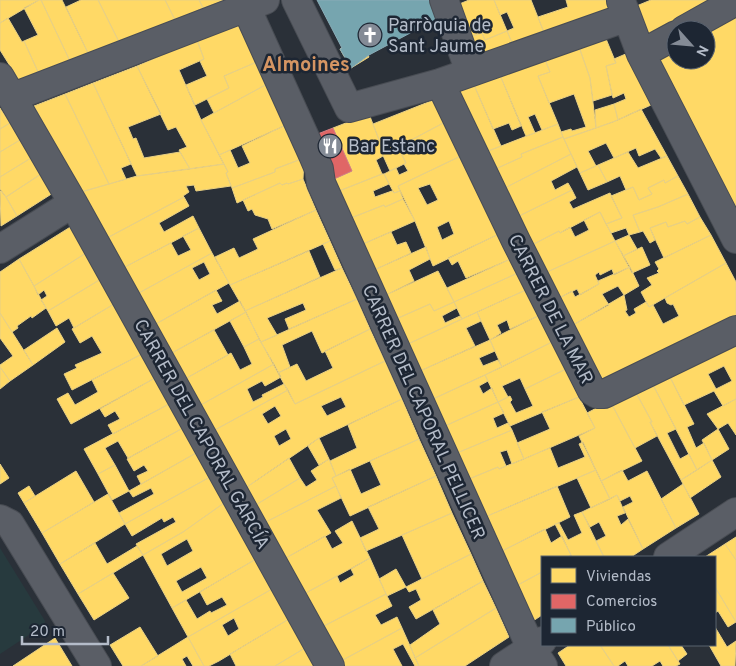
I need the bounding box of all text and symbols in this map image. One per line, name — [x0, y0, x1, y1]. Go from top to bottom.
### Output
place label: Parròquia de Sant Jaume — [388, 15, 491, 59]
north arrow — [666, 20, 716, 70]
church icon: Parròquia de Sant Jaume — [357, 22, 383, 48]
text: N — [691, 42, 711, 59]
district label: Almoines — [262, 53, 350, 79]
restaurant icon: Bar Estanc — [317, 133, 343, 159]
place label: Bar Estanc — [348, 136, 435, 159]
street label: CARRER DE LA MAR — [502, 231, 597, 389]
street label: CARRER DEL CAPORAL PELLICER — [356, 281, 489, 544]
street label: CARRER DEL CAPORAL GARCÍA — [128, 315, 275, 554]
legend — [541, 556, 716, 646]
text: Viviendas — [586, 568, 651, 587]
text: Comercios — [586, 593, 657, 612]
scale bar — [22, 614, 109, 646]
text: Público — [586, 618, 636, 637]
text: 20 m — [30, 623, 65, 642]

